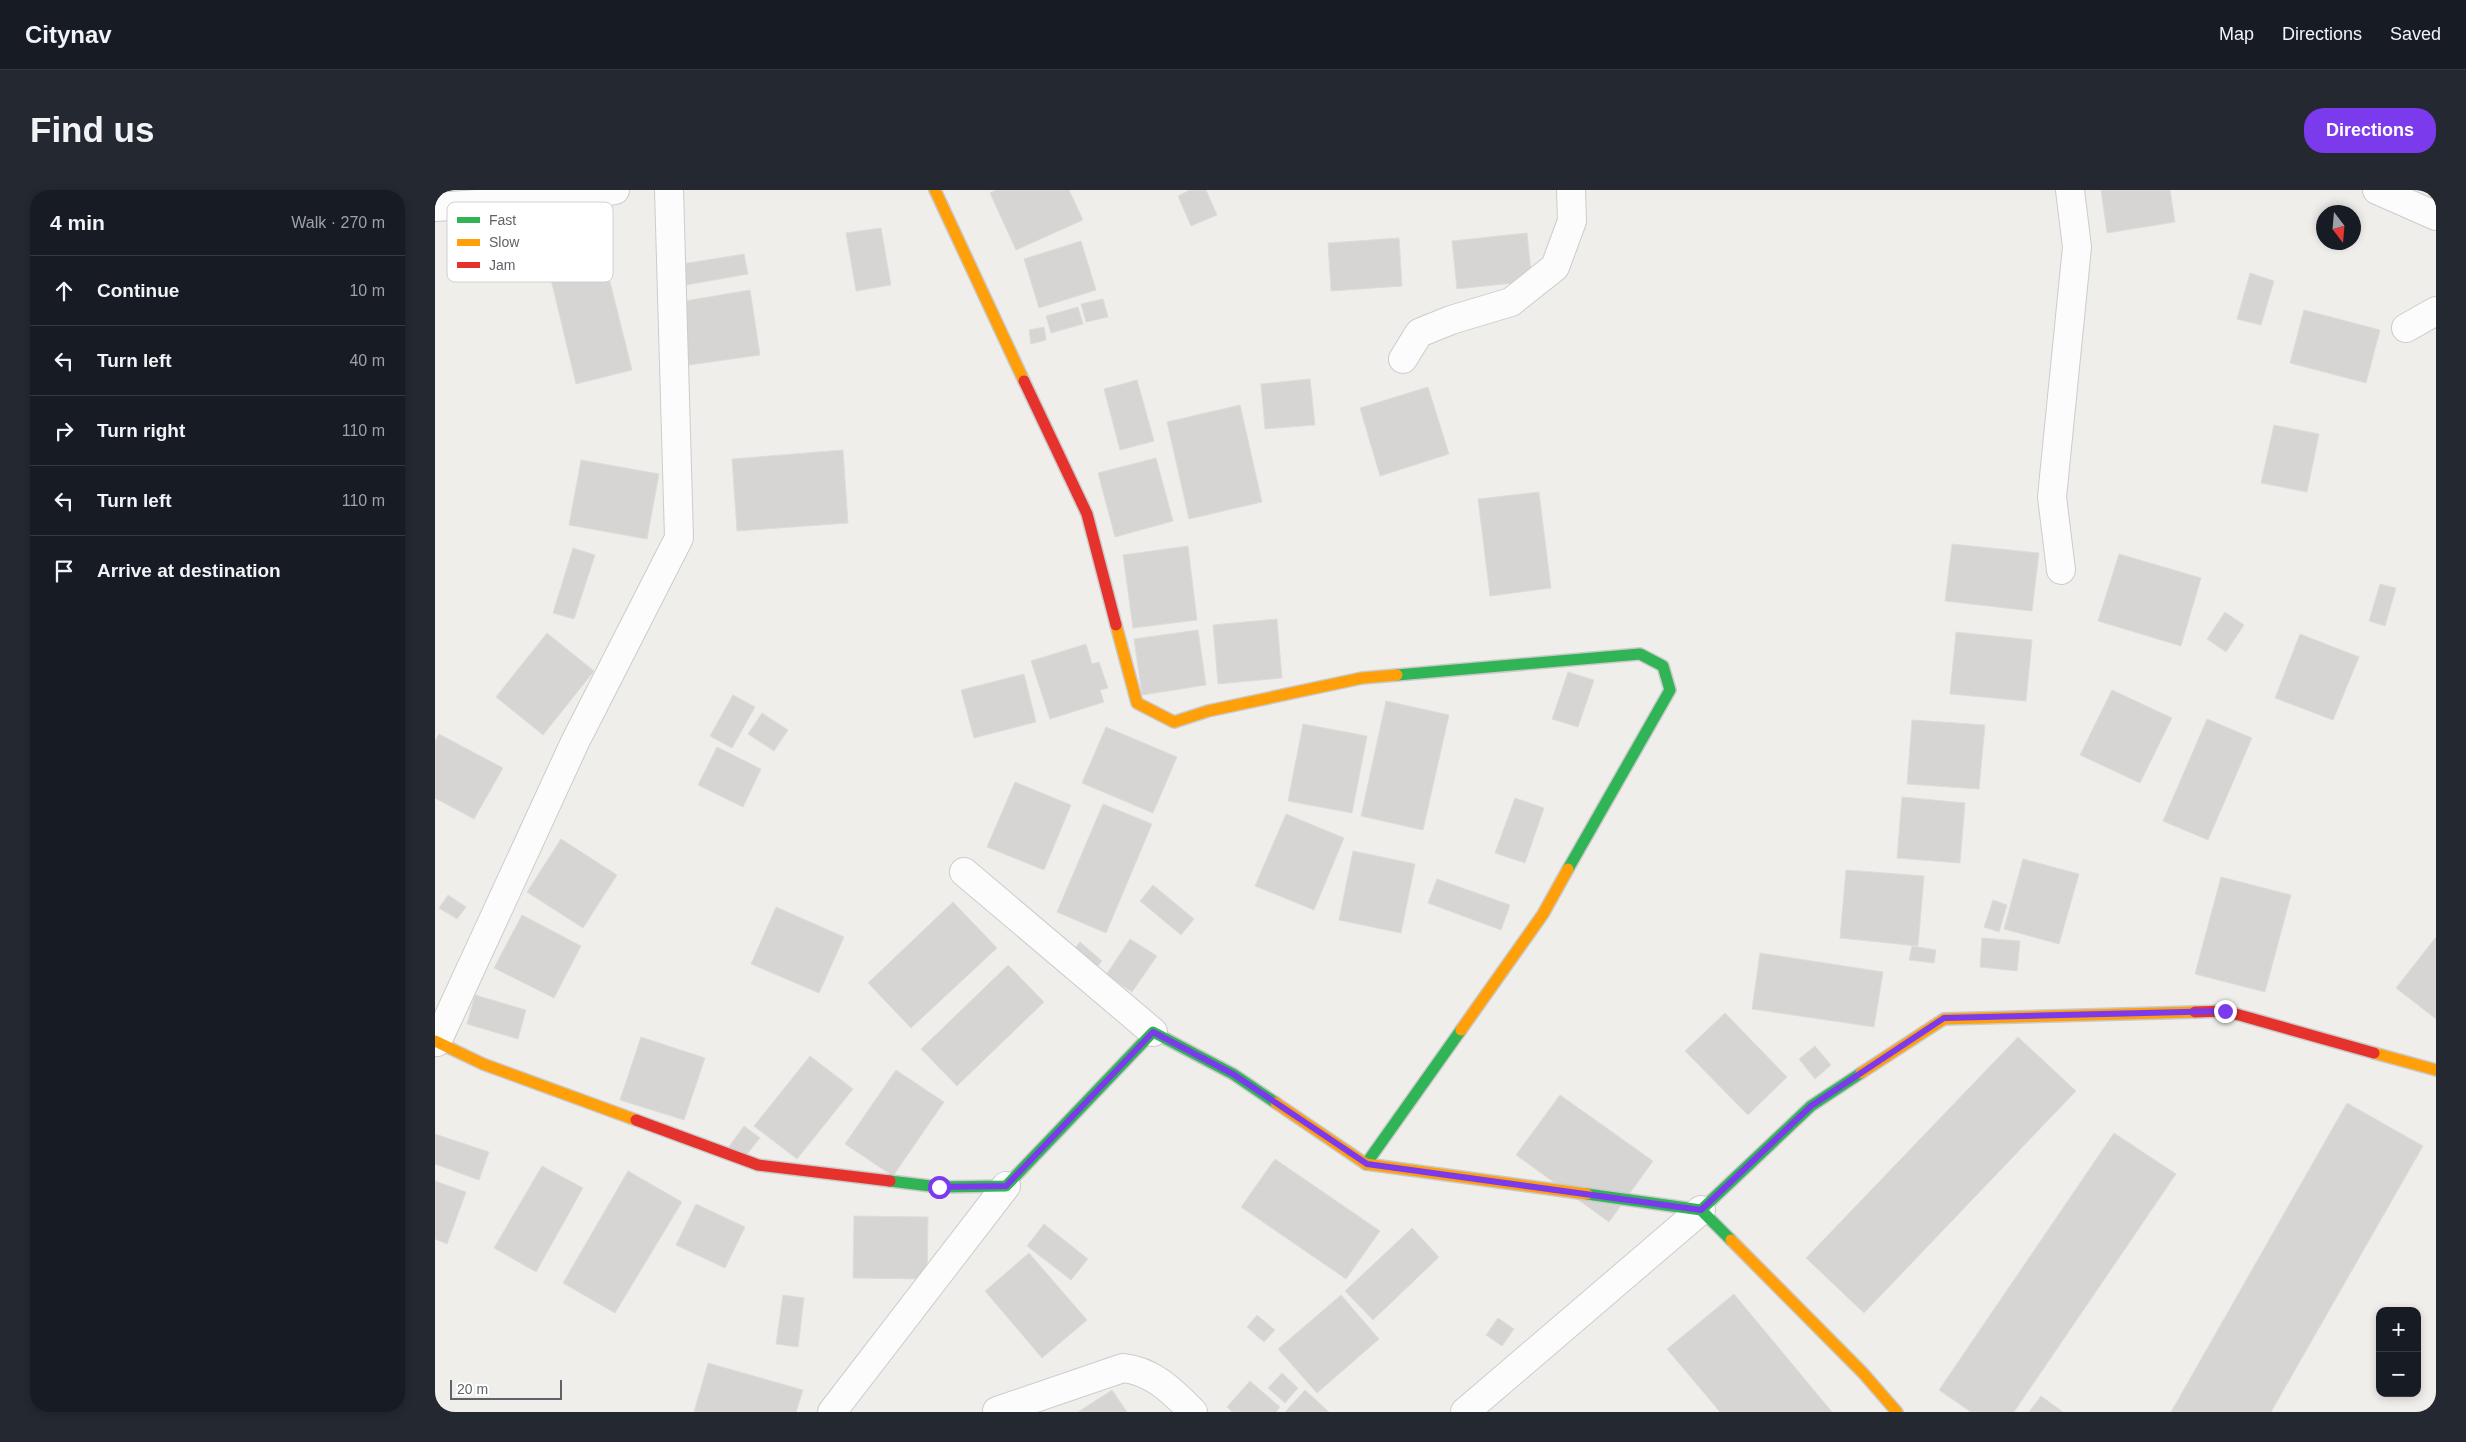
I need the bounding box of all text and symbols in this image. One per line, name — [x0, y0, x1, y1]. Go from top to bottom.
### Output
text: Citynav — [25, 21, 112, 48]
text: Map — [2219, 24, 2254, 44]
text: Directions — [2282, 24, 2362, 44]
text: Saved — [2390, 24, 2441, 44]
button: Directions — [2304, 108, 2436, 153]
text: Find us — [30, 110, 154, 149]
legend — [447, 202, 613, 282]
north arrow — [2316, 205, 2361, 250]
text: 4 min — [50, 211, 105, 234]
text: Fast — [489, 212, 516, 228]
text: Walk · 270 m — [291, 214, 385, 231]
text: Slow — [489, 234, 520, 250]
text: Jam — [489, 257, 515, 273]
icon: ahead — [50, 277, 78, 305]
text: Continue — [97, 280, 179, 301]
text: 10 m — [349, 282, 385, 299]
icon: left — [50, 347, 78, 375]
text: Turn left — [97, 350, 172, 371]
text: 40 m — [349, 352, 385, 369]
icon: right — [50, 417, 78, 445]
text: Turn right — [97, 420, 185, 441]
text: 110 m — [342, 422, 385, 439]
icon: left — [50, 487, 78, 515]
text: Turn left — [97, 490, 172, 511]
text: 110 m — [342, 492, 385, 509]
icon: arrive — [50, 557, 78, 585]
text: Arrive at destination — [97, 560, 281, 581]
route end — [2214, 1000, 2237, 1023]
route start — [928, 1176, 951, 1199]
map controls — [2376, 1307, 2421, 1397]
button: + — [2376, 1307, 2421, 1352]
button: − — [2376, 1352, 2421, 1397]
scale bar — [450, 1377, 563, 1400]
text: 20 m — [457, 1381, 488, 1397]

